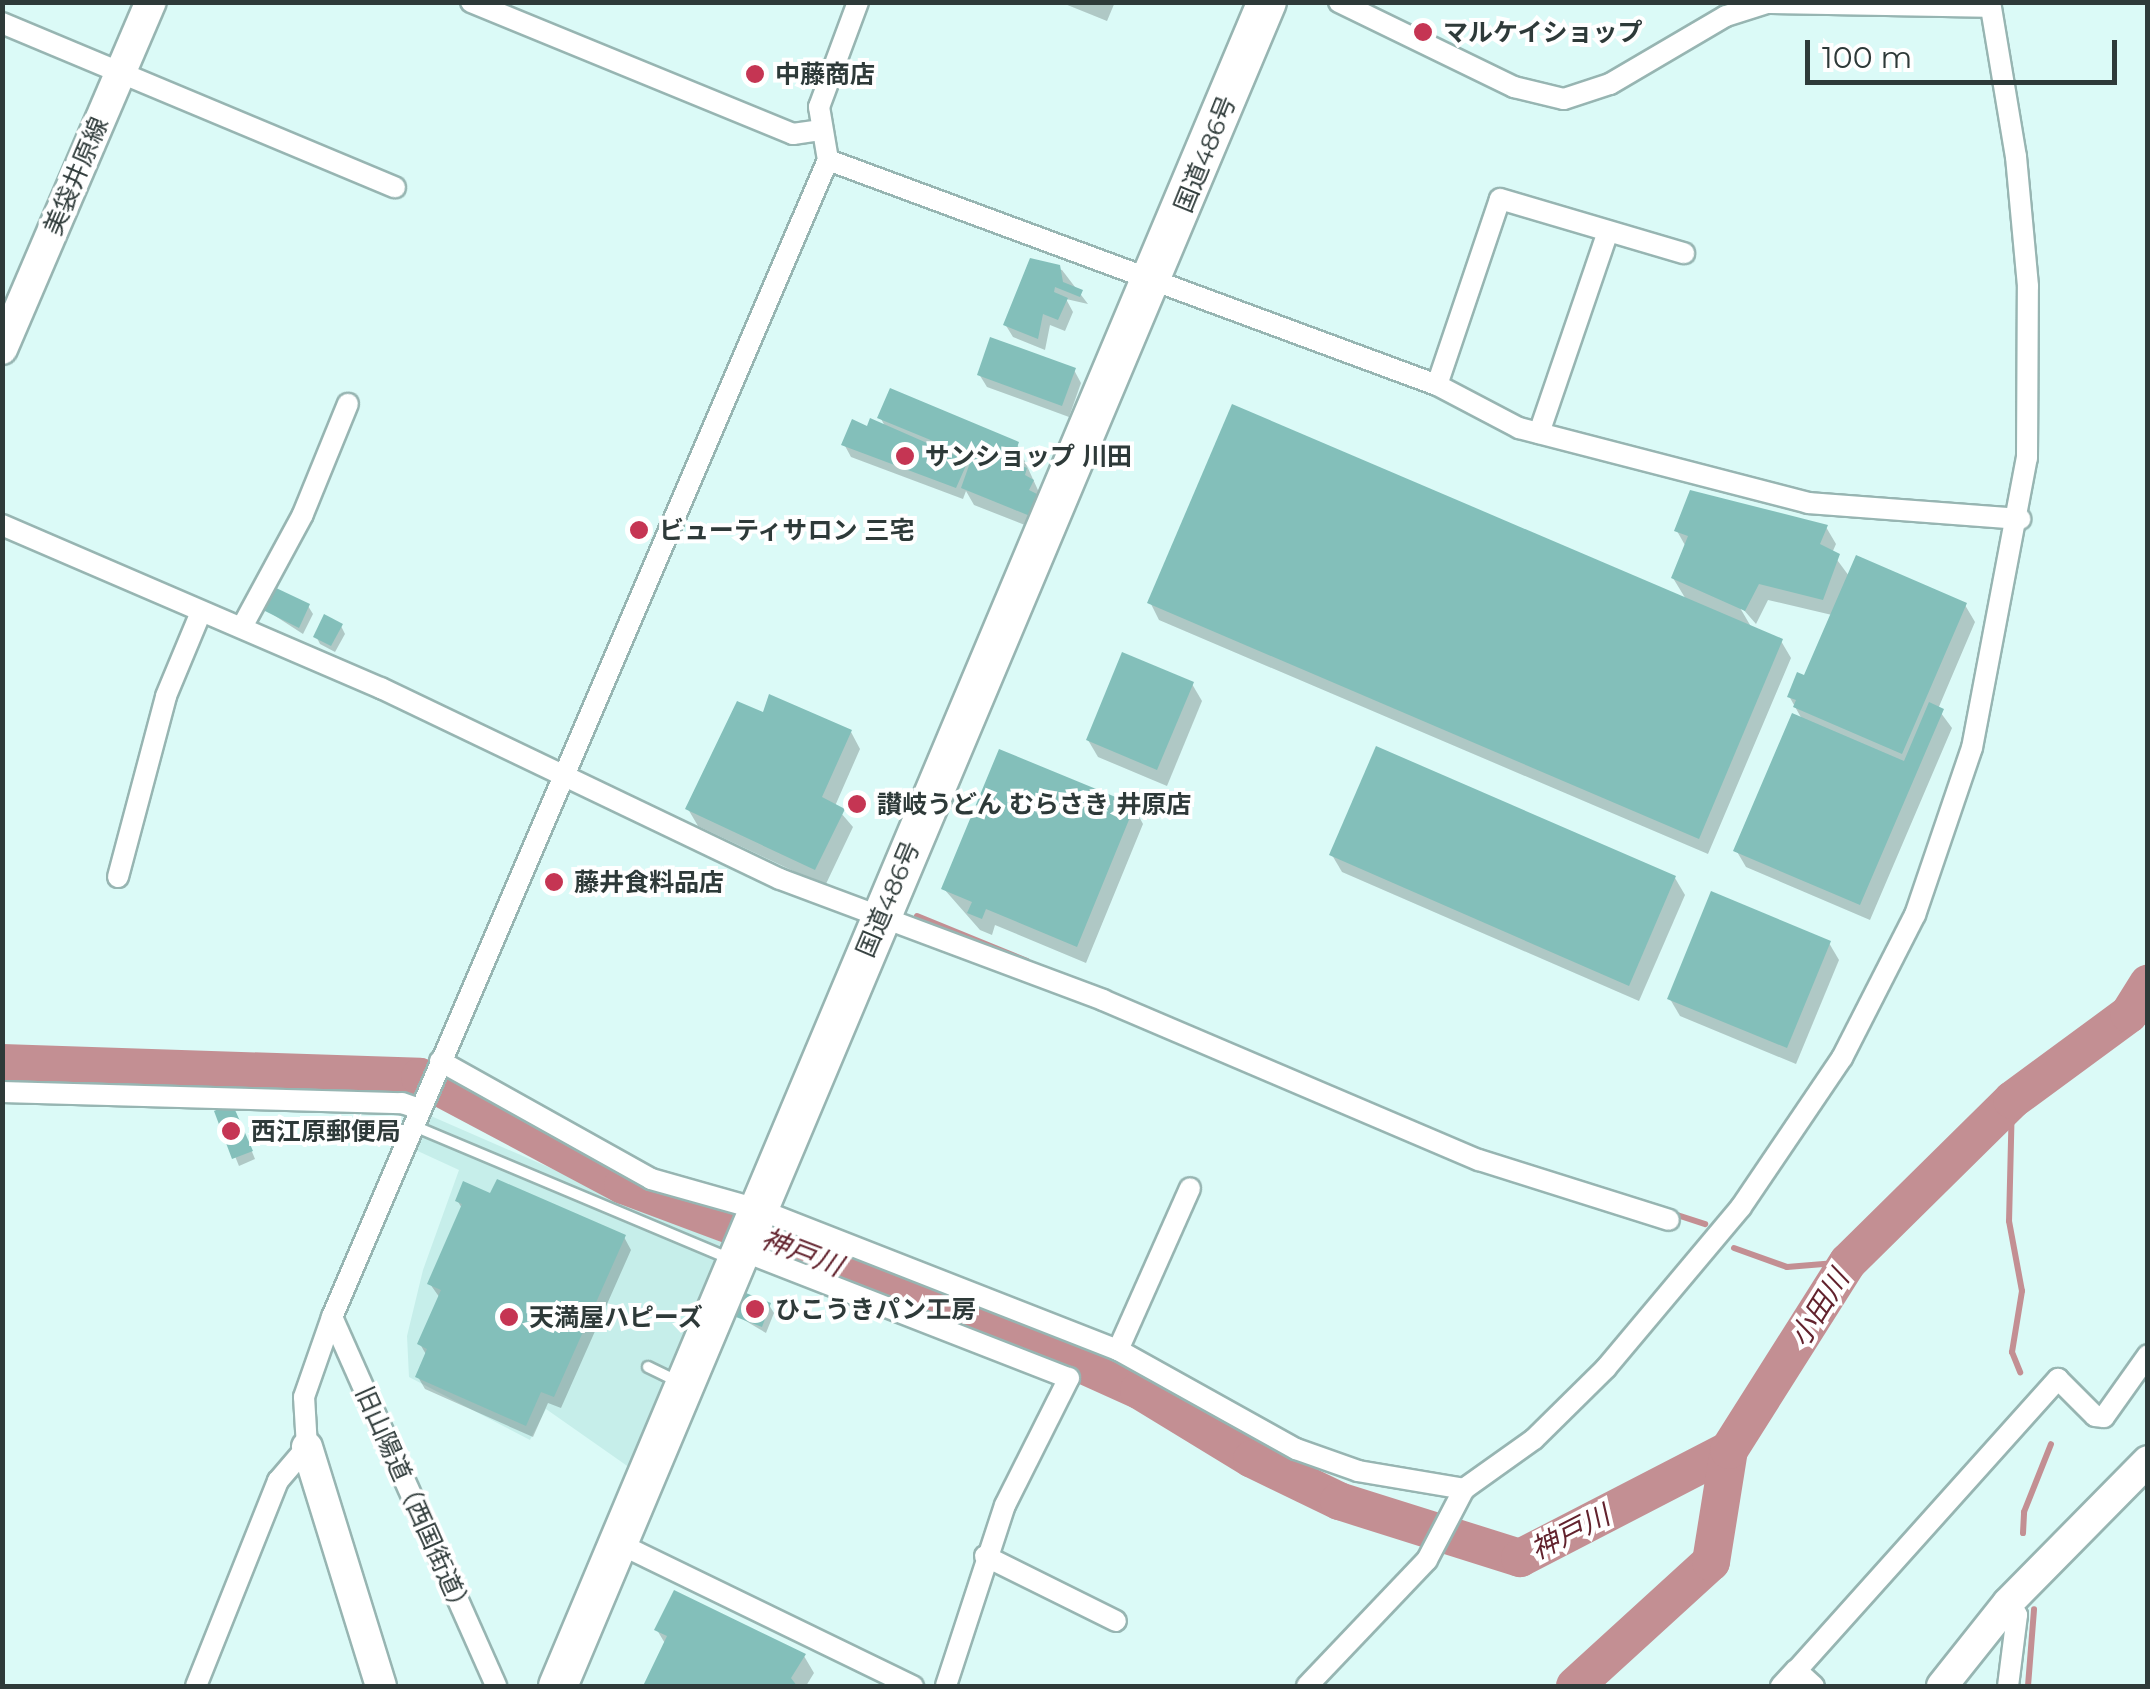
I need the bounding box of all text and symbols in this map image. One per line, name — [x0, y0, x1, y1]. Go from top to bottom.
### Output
place label: マルケイショップ — [1443, 17, 1643, 47]
scale bar — [1810, 20, 2122, 82]
marker: マルケイショップ — [1412, 21, 1434, 43]
text: 100 m — [1822, 39, 1912, 76]
place label: 中藤商店 — [775, 59, 875, 89]
marker: 中藤商店 — [744, 63, 766, 85]
street label: 国道486号 — [1168, 91, 1242, 217]
street label: 美袋井原線 — [38, 113, 114, 239]
place label: サンショップ 川田 — [925, 441, 1132, 471]
marker: サンショップ 川田 — [894, 445, 916, 467]
place label: ビューティサロン 三宅 — [659, 515, 916, 545]
marker: ビューティサロン 三宅 — [628, 519, 650, 541]
place label: 讃岐うどん むらさき 井原店 — [877, 789, 1191, 819]
marker: 讃岐うどん むらさき 井原店 — [846, 793, 868, 815]
street label: 国道486号 — [850, 837, 926, 961]
place label: 藤井食料品店 — [574, 867, 724, 897]
marker: 藤井食料品店 — [543, 871, 565, 893]
place label: 西江原郵便局 — [251, 1116, 401, 1146]
marker: 西江原郵便局 — [220, 1120, 242, 1142]
water label: 神戸川 — [757, 1221, 847, 1283]
water label: 小田川 — [1782, 1263, 1856, 1353]
place label: ひこうきパン工房 — [775, 1294, 975, 1324]
marker: ひこうきパン工房 — [744, 1298, 766, 1320]
place label: 天満屋ハピーズ — [529, 1302, 704, 1332]
marker: 天満屋ハピーズ — [498, 1306, 520, 1328]
street label: 旧山陽道（西国街道） — [349, 1382, 479, 1622]
water label: 神戸川 — [1525, 1498, 1615, 1566]

